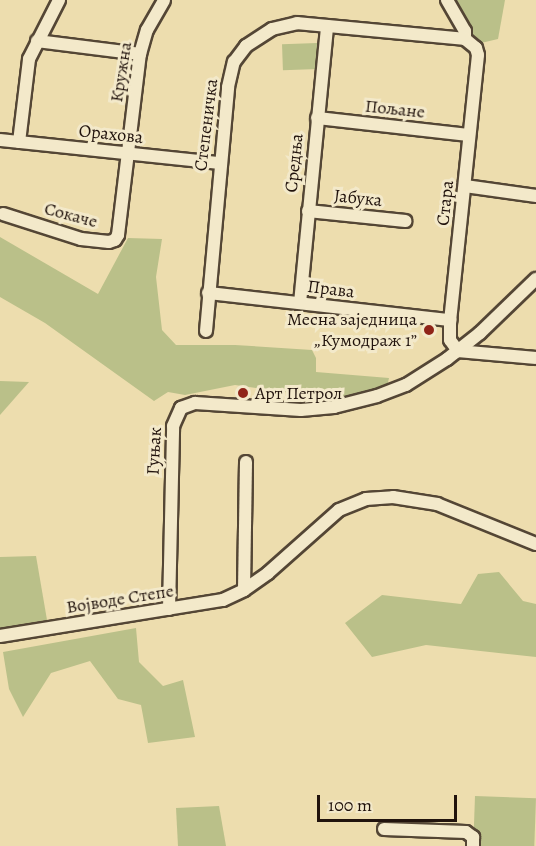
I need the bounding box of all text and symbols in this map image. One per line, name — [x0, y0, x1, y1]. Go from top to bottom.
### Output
street label: Кружна — [106, 40, 136, 104]
street label: Степеничка — [190, 78, 222, 172]
street label: Пољане — [364, 95, 426, 123]
street label: Орахова — [78, 120, 144, 148]
street label: Средња — [280, 132, 308, 194]
street label: Стара — [432, 179, 458, 227]
street label: Јабука — [333, 185, 383, 211]
street label: Сокаче — [42, 198, 100, 232]
street label: Права — [306, 275, 356, 303]
place label: Месна заједница „Кумодраж 1” — [287, 309, 417, 352]
marker: Месна заједница „Кумодраж 1” — [422, 323, 436, 337]
place label: Арт Петрол — [255, 382, 342, 404]
marker: Арт Петрол — [236, 386, 250, 400]
street label: Гуњак — [142, 427, 166, 475]
street label: Војводе Степе — [65, 580, 175, 618]
scale bar — [320, 783, 460, 821]
text: 100 m — [328, 793, 372, 817]

